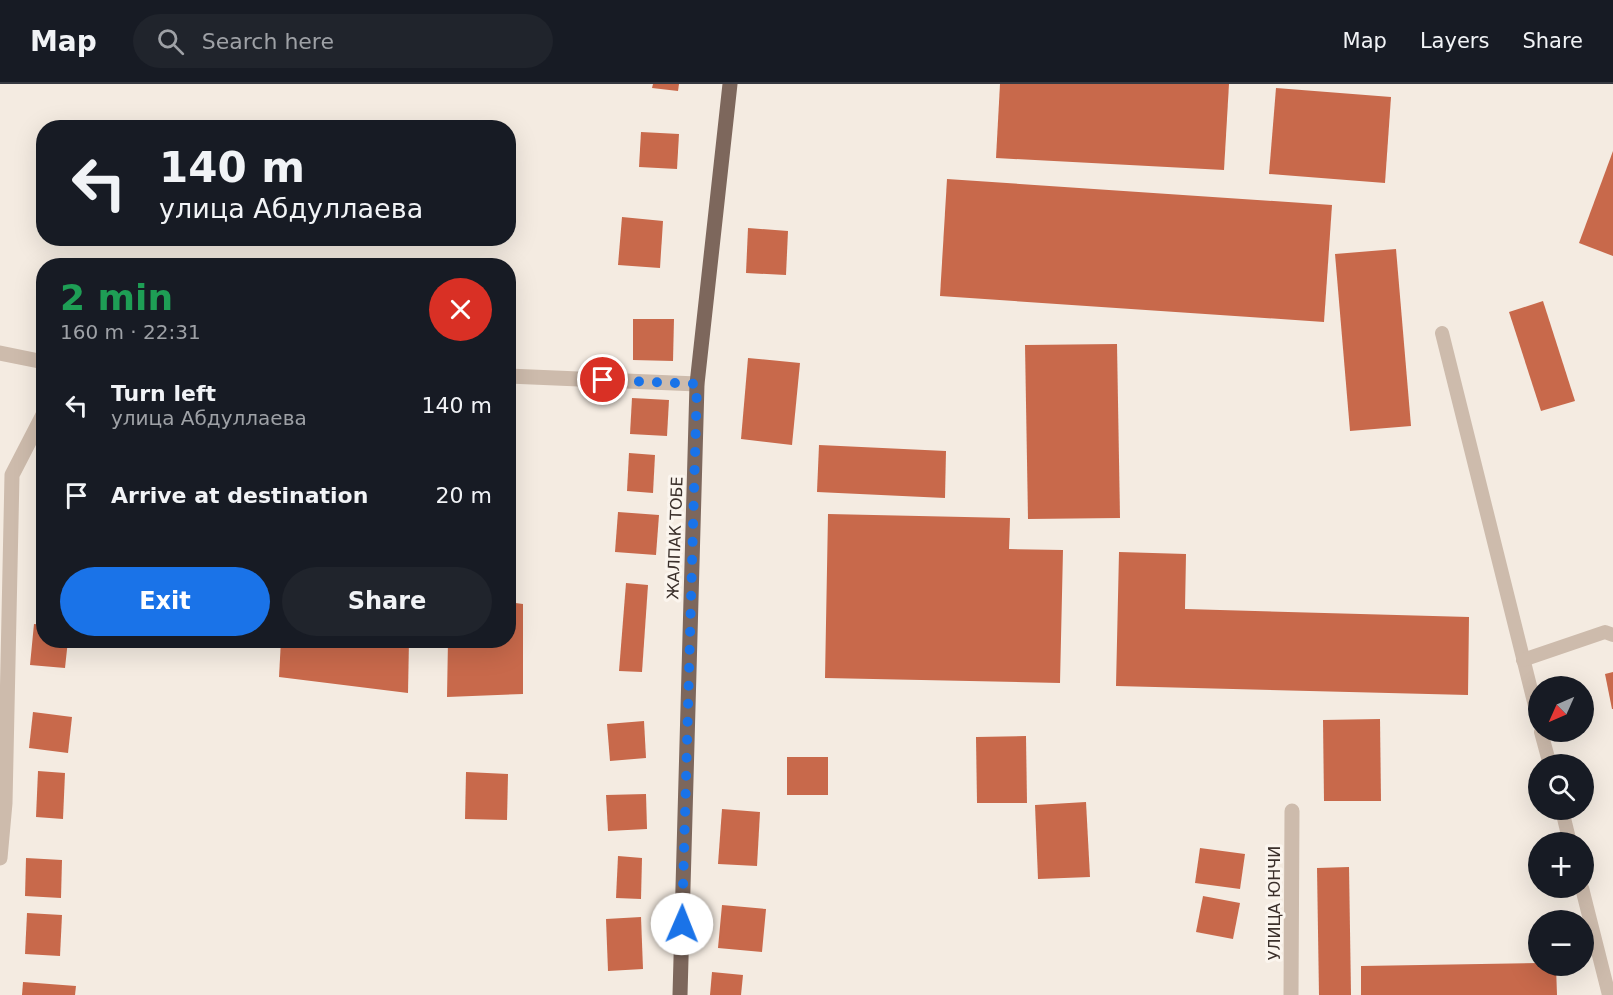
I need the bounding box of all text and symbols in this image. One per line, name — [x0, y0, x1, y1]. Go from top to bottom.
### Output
search box — [133, 14, 553, 68]
text: Map — [30, 25, 97, 58]
icon: search — [154, 25, 187, 58]
text: Search here — [202, 29, 334, 54]
text: Map — [1343, 29, 1387, 53]
text: Layers — [1420, 29, 1489, 53]
text: Share — [1522, 29, 1583, 53]
text: 140 m — [159, 143, 305, 192]
icon: left — [60, 144, 138, 222]
text: улица Абдуллаева — [159, 193, 423, 224]
text: 2 min — [60, 277, 173, 318]
button: close — [429, 278, 492, 341]
text: 160 m · 22:31 — [60, 320, 201, 344]
pin — [577, 354, 628, 405]
icon: arrive — [586, 363, 619, 396]
text: Turn left — [111, 381, 216, 406]
icon: left — [60, 389, 93, 422]
text: 140 m — [422, 393, 492, 418]
text: улица Абдуллаева — [111, 406, 307, 430]
street label: ЖАЛПАК ТОБЕ — [663, 476, 687, 600]
icon: arrive — [60, 479, 93, 512]
text: Arrive at destination — [111, 483, 368, 508]
text: 20 m — [436, 483, 492, 508]
button: Exit — [60, 567, 270, 636]
button: Share — [282, 567, 492, 636]
north arrow — [1528, 676, 1594, 742]
map controls — [1528, 676, 1594, 976]
button: search — [1528, 754, 1594, 820]
button: + — [1528, 832, 1594, 898]
street label: УЛИЦА ЮНЧИ — [1265, 846, 1284, 960]
position arrow — [650, 892, 714, 956]
button: − — [1528, 910, 1594, 976]

